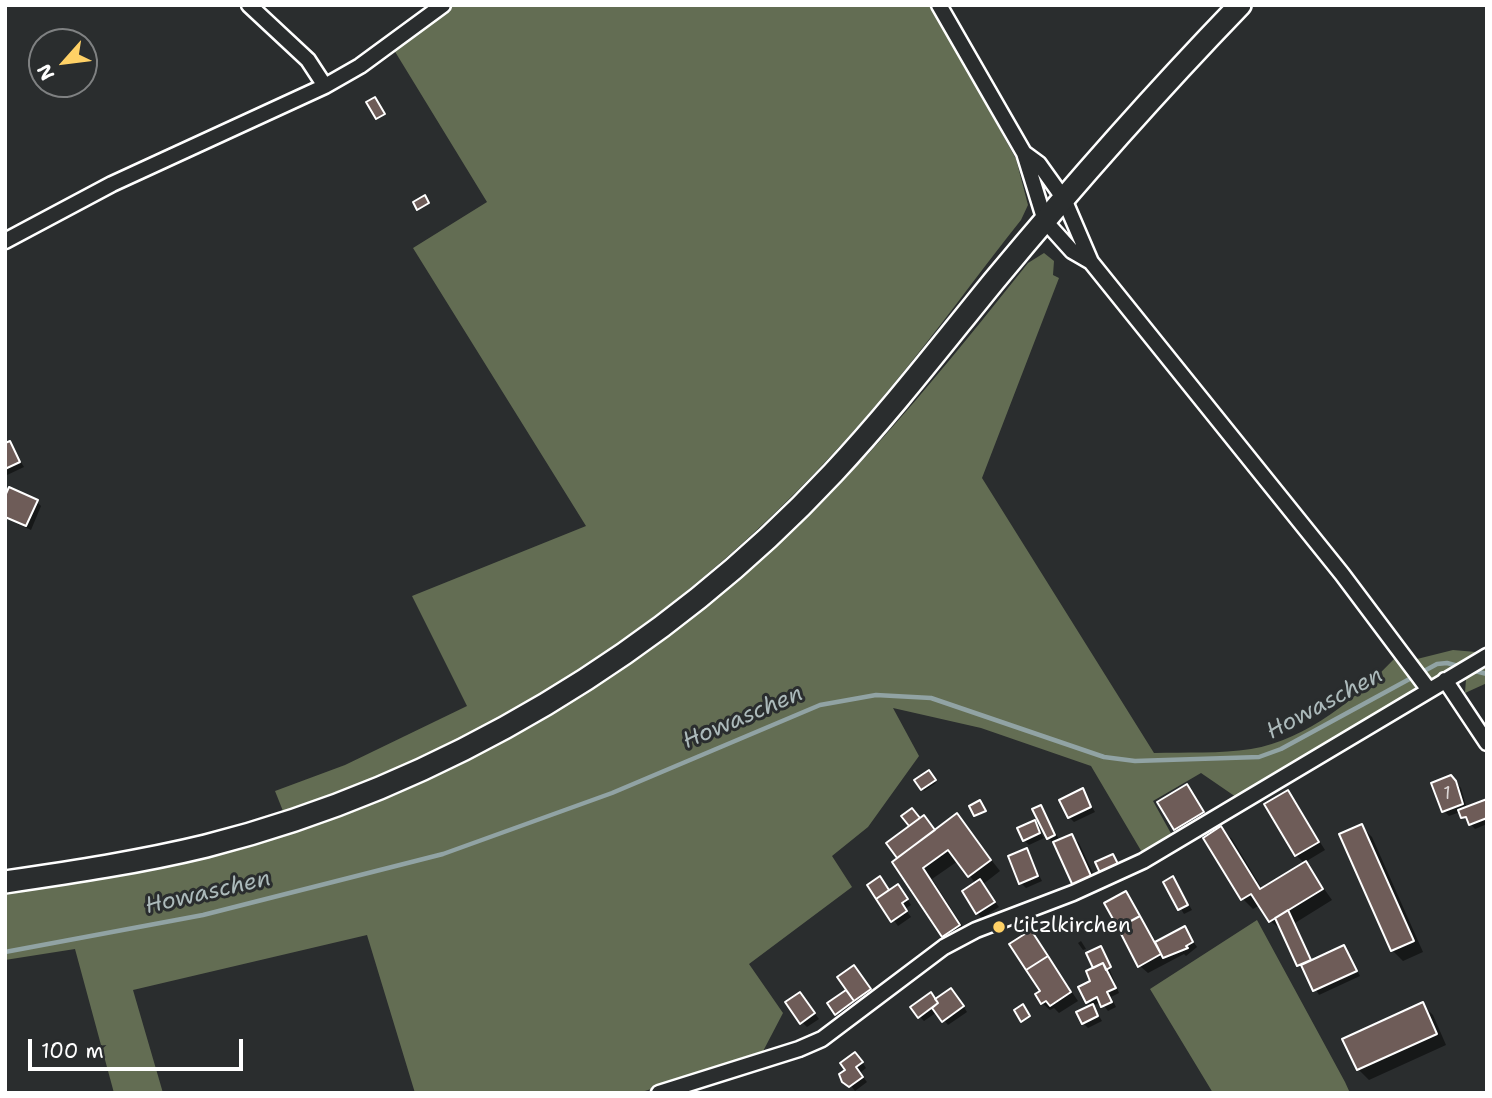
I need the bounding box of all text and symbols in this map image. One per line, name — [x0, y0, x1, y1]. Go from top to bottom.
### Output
north arrow — [28, 28, 98, 98]
text: N — [31, 60, 60, 85]
water label: Howaschen — [1262, 662, 1388, 746]
water label: Howaschen — [679, 680, 807, 756]
house number: 1 — [1443, 783, 1451, 805]
water label: Howaschen — [143, 865, 273, 921]
place label: Litzlkirchen — [1013, 914, 1131, 940]
marker: Litzlkirchen — [991, 919, 1007, 935]
scale bar — [32, 1024, 247, 1068]
text: 100 m — [41, 1037, 104, 1065]

